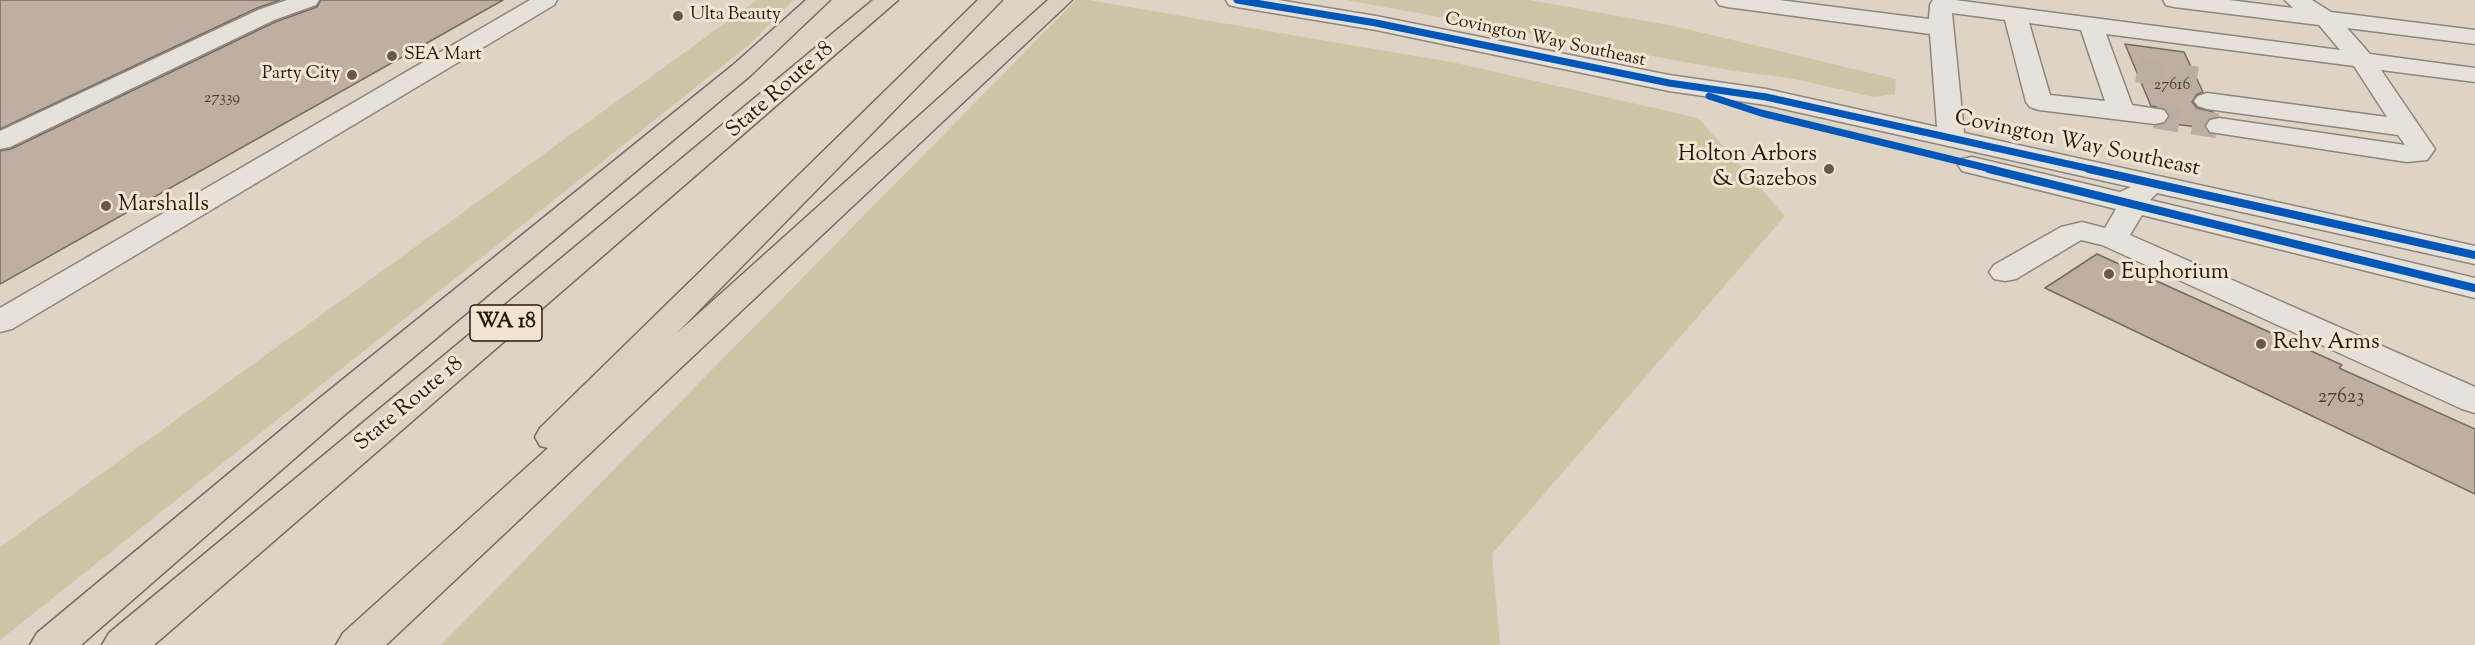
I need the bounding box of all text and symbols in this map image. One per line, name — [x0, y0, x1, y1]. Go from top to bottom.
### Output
place label: Ulta Beauty — [690, 5, 781, 27]
marker: Ulta Beauty — [671, 9, 685, 23]
street label: Covington Way Southeast — [1443, 9, 1647, 73]
street label: State Route 18 — [722, 37, 840, 145]
place label: SEA Mart — [404, 45, 482, 67]
marker: SEA Mart — [385, 49, 399, 63]
place label: Party City — [262, 64, 340, 86]
marker: Party City — [345, 68, 359, 82]
house number: 27616 — [2154, 76, 2190, 96]
house number: 27339 — [204, 89, 240, 109]
street label: Covington Way Southeast — [1952, 106, 2202, 184]
place label: Holton Arbors & Gazebos — [1678, 143, 1817, 194]
marker: Holton Arbors & Gazebos — [1822, 162, 1836, 176]
place label: Marshalls — [118, 193, 209, 219]
marker: Marshalls — [99, 199, 113, 213]
place label: Euphorium — [2121, 261, 2229, 287]
marker: Euphorium — [2102, 267, 2116, 281]
road number: WA 18 — [470, 305, 542, 341]
place label: Rehv Arms — [2273, 331, 2380, 357]
marker: Rehv Arms — [2254, 337, 2268, 351]
street label: State Route 18 — [350, 352, 470, 458]
house number: 27623 — [2318, 387, 2364, 411]

